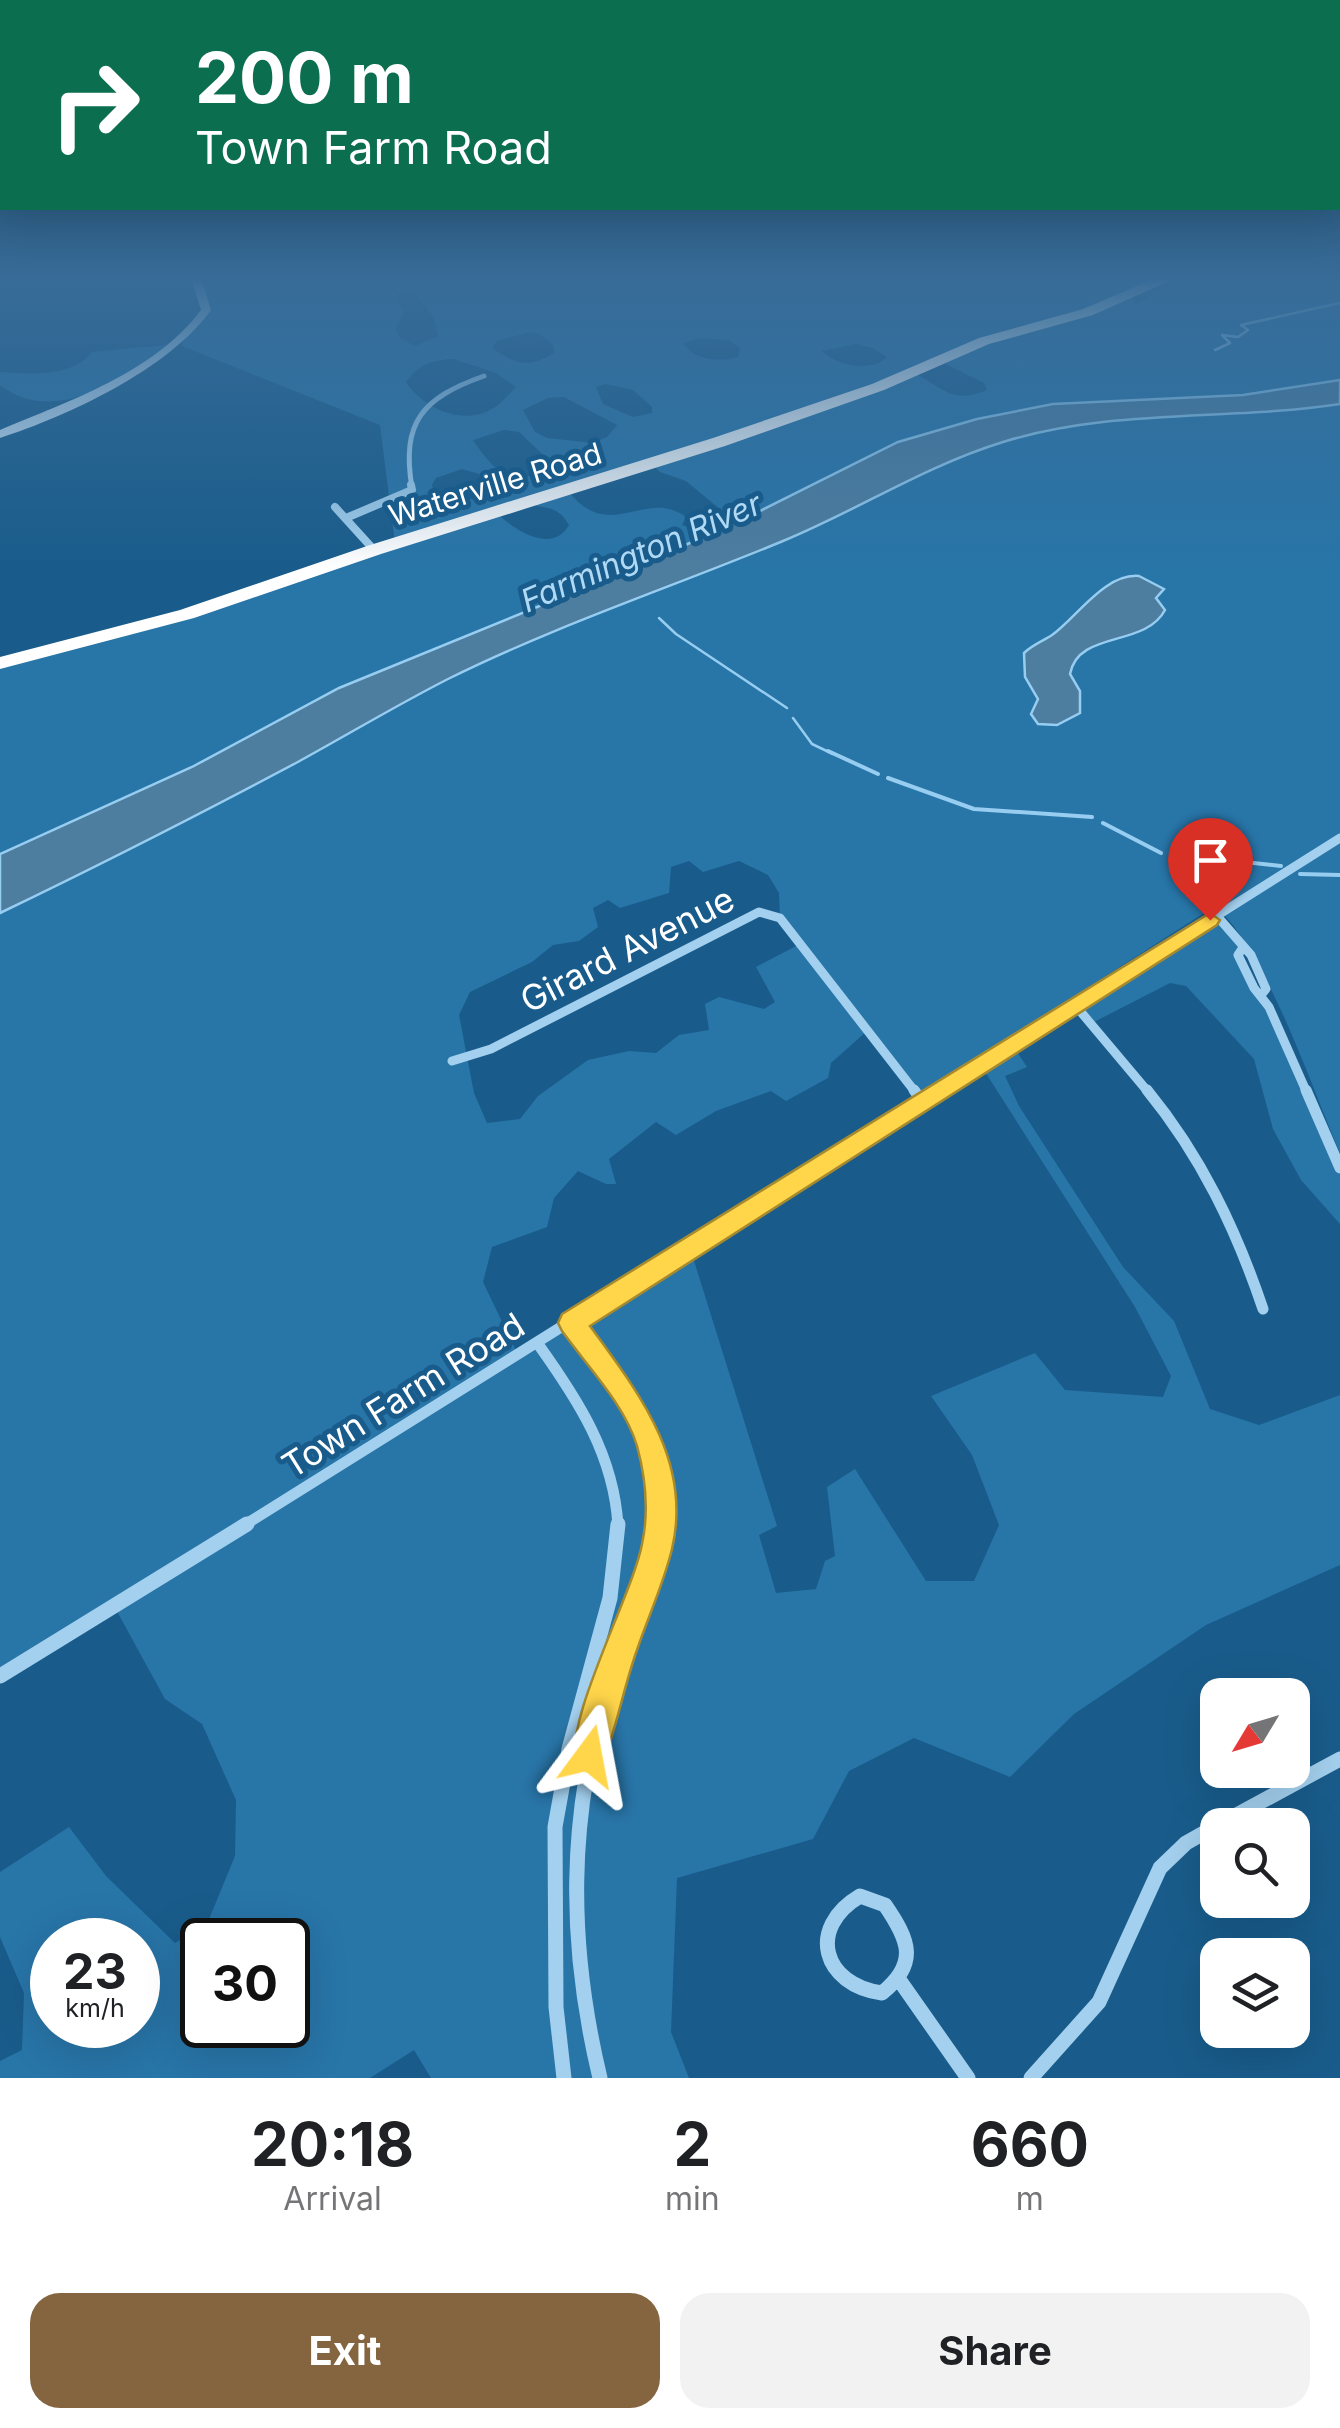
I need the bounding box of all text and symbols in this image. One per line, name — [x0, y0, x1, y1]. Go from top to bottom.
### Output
text: 200 m — [195, 35, 414, 120]
icon: right — [30, 40, 160, 170]
text: Town Farm Road — [195, 120, 552, 175]
street label: Waterville Road — [384, 435, 606, 533]
water label: Farmington River — [515, 483, 768, 620]
pin — [1168, 818, 1253, 921]
icon: arrive — [1183, 833, 1238, 888]
street label: Girard Avenue — [513, 877, 741, 1021]
street label: Town Farm Road — [274, 1304, 532, 1486]
north arrow — [1200, 1678, 1310, 1788]
map controls — [1200, 1678, 1310, 2048]
position arrow — [537, 1704, 641, 1808]
button: search — [1200, 1808, 1310, 1918]
speed limit sign: 30 — [180, 1918, 310, 2048]
button: layers — [1200, 1938, 1310, 2048]
text: 23 — [63, 1941, 127, 2001]
text: km/h — [65, 1993, 125, 2023]
text: 20:18 — [251, 2108, 414, 2180]
text: 2 — [674, 2108, 711, 2180]
text: 660 — [971, 2108, 1089, 2180]
text: Arrival — [283, 2179, 382, 2218]
text: min — [665, 2179, 720, 2218]
text: m — [1016, 2179, 1044, 2218]
button: Exit — [30, 2293, 660, 2408]
button: Share — [680, 2293, 1310, 2408]

